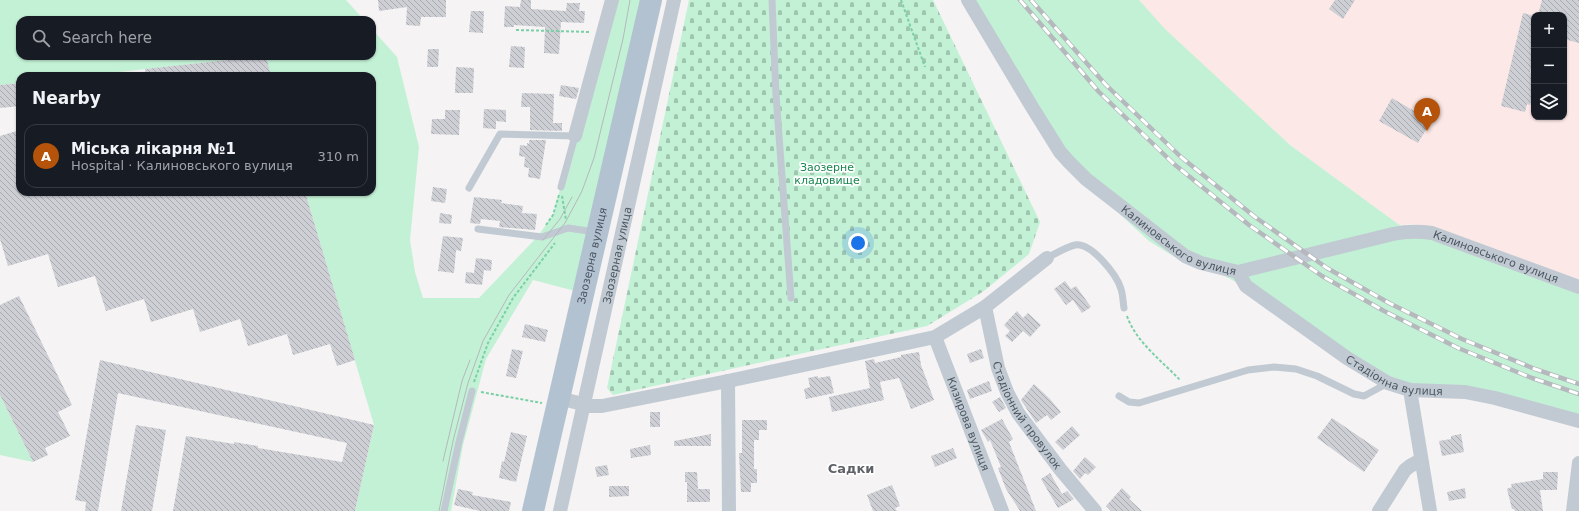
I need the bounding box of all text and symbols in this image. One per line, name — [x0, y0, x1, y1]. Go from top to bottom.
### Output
map controls — [1531, 12, 1567, 120]
button: + — [1531, 12, 1567, 48]
search box — [16, 16, 376, 60]
icon: search — [30, 27, 52, 49]
text: Search here — [62, 29, 152, 47]
button: − — [1531, 48, 1567, 84]
button: layers — [1531, 84, 1567, 120]
text: Nearby — [32, 88, 101, 108]
pin: A — [1414, 98, 1440, 131]
text: Міська лікарня №1 — [71, 140, 236, 158]
text: A — [41, 149, 51, 164]
text: 310 m — [317, 149, 359, 164]
text: Hospital · Калиновського вулиця — [71, 158, 293, 173]
park label: Заозерне кладовище — [794, 161, 860, 187]
street label: Калиновського вулиця — [1119, 202, 1238, 278]
street label: Заозерная улица — [600, 205, 634, 305]
street label: Заозерна вулиця — [574, 206, 609, 305]
street label: Калиновського вулиця — [1431, 228, 1560, 285]
your location — [848, 233, 868, 253]
street label: Стадіонна вулиця — [1343, 352, 1443, 398]
street label: Стадіонний провулок — [990, 360, 1065, 472]
street label: Кизирова вулиця — [944, 375, 992, 473]
district label: Садки — [828, 461, 874, 476]

